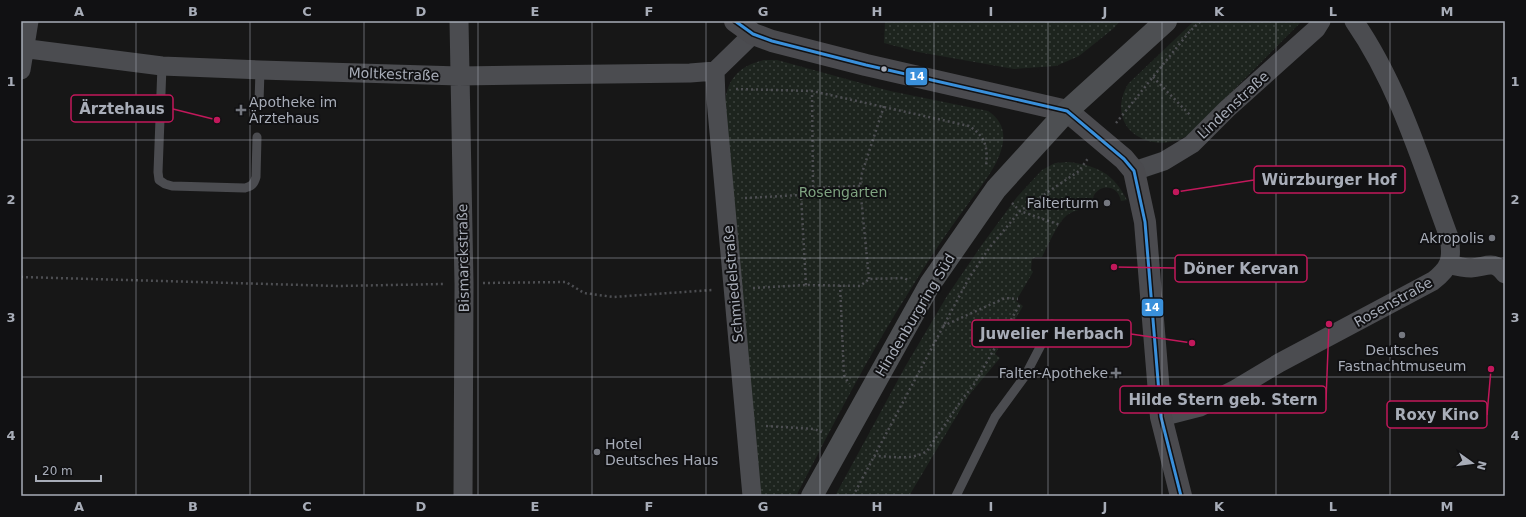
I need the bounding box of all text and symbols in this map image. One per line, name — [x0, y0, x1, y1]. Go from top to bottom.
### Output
text: A — [74, 4, 84, 19]
text: B — [188, 4, 198, 19]
text: C — [302, 4, 312, 19]
text: D — [416, 4, 427, 19]
text: E — [531, 4, 539, 19]
text: F — [645, 4, 653, 19]
text: G — [758, 4, 768, 19]
text: H — [872, 4, 882, 19]
text: I — [989, 4, 993, 19]
text: J — [1102, 4, 1107, 19]
text: K — [1214, 4, 1225, 19]
text: L — [1329, 4, 1337, 19]
text: M — [1441, 4, 1453, 19]
street label: Moltkestraße — [348, 64, 440, 84]
unlabelled marker — [879, 64, 889, 74]
line badge: 14 — [905, 67, 928, 86]
street label: Lindenstraße — [1194, 68, 1272, 142]
text: 14 — [909, 70, 925, 83]
text: 1 — [6, 74, 16, 89]
text: 1 — [1510, 74, 1520, 89]
place label: Apotheke im Ärztehaus — [249, 94, 337, 126]
callout: Ärztehaus — [71, 95, 173, 122]
text: Ärztehaus — [79, 99, 165, 118]
marker: Apotheke im Ärztehaus — [236, 105, 246, 115]
callout: Würzburger Hof — [1254, 166, 1405, 193]
text: Würzburger Hof — [1261, 171, 1397, 189]
park label: Rosengarten — [799, 184, 887, 200]
text: 2 — [6, 192, 16, 207]
text: 2 — [1510, 192, 1520, 207]
place label: Falterturm — [1026, 195, 1099, 211]
marker: Falterturm — [1102, 198, 1112, 208]
street label: Bismarckstraße — [454, 203, 472, 313]
street label: Schmiedelstraße — [720, 225, 746, 343]
place label: Akropolis — [1420, 230, 1484, 246]
marker: Akropolis — [1487, 233, 1497, 243]
street label: Hindenburgring Süd — [872, 251, 958, 379]
callout: Döner Kervan — [1175, 255, 1307, 282]
text: Döner Kervan — [1183, 260, 1299, 278]
street label: Rosenstraße — [1351, 274, 1435, 330]
line badge: 14 — [1141, 298, 1164, 317]
text: 14 — [1144, 301, 1160, 314]
text: 3 — [6, 310, 16, 325]
text: 3 — [1510, 310, 1520, 325]
callout: Juwelier Herbach — [972, 320, 1131, 347]
text: Juwelier Herbach — [979, 325, 1124, 343]
marker: Deutsches Fastnachtmuseum — [1397, 330, 1407, 340]
place label: Deutsches Fastnachtmuseum — [1338, 342, 1466, 374]
place label: Falter-Apotheke — [999, 365, 1108, 381]
marker: Falter-Apotheke — [1111, 368, 1121, 378]
callout: Hilde Stern geb. Stern — [1120, 386, 1326, 413]
text: Hilde Stern geb. Stern — [1128, 391, 1318, 409]
callout: Roxy Kino — [1387, 401, 1487, 428]
text: Roxy Kino — [1395, 406, 1479, 424]
text: 4 — [6, 428, 16, 443]
text: 4 — [1510, 428, 1520, 443]
place label: Hotel Deutsches Haus — [605, 436, 718, 468]
north arrow — [1452, 443, 1492, 483]
marker: Hotel Deutsches Haus — [592, 447, 602, 457]
scale bar — [36, 457, 101, 483]
text: N — [1474, 459, 1489, 471]
text: 20 m — [42, 464, 73, 478]
text: A — [74, 499, 84, 514]
text: B — [188, 499, 198, 514]
text: C — [302, 499, 312, 514]
text: D — [416, 499, 427, 514]
text: E — [531, 499, 539, 514]
text: F — [645, 499, 653, 514]
text: G — [758, 499, 768, 514]
text: H — [872, 499, 882, 514]
text: I — [989, 499, 993, 514]
text: J — [1102, 499, 1107, 514]
text: K — [1214, 499, 1225, 514]
text: L — [1329, 499, 1337, 514]
text: M — [1441, 499, 1453, 514]

